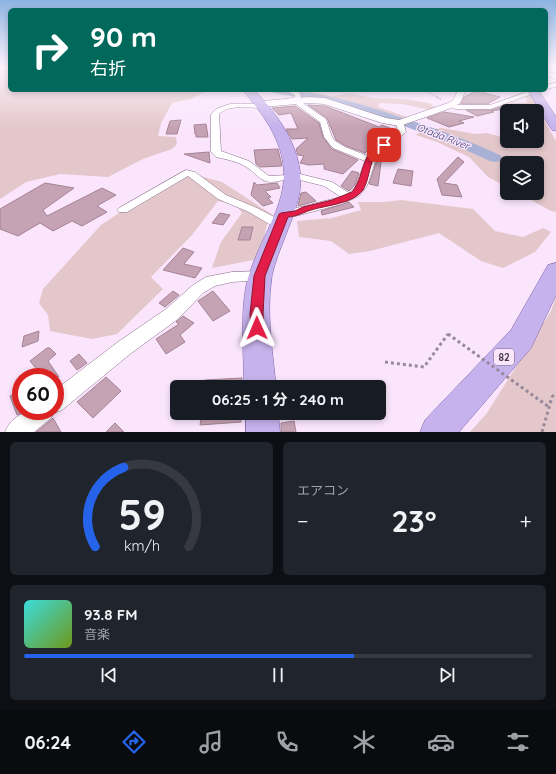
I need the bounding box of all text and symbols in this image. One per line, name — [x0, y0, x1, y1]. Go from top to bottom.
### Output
text: 90 m — [90, 19, 157, 54]
icon: right — [24, 24, 76, 76]
text: 右折 — [90, 57, 126, 80]
map controls — [500, 104, 544, 200]
button: sound — [500, 104, 544, 148]
water label: Otada River — [415, 120, 472, 153]
pin — [367, 128, 401, 162]
icon: arrive — [373, 134, 395, 156]
button: layers — [500, 156, 544, 200]
position arrow — [236, 307, 278, 349]
road number: 82 — [494, 349, 514, 365]
speed limit sign: 60 — [12, 368, 64, 420]
text: 06:25 · 1 分 · 240 m — [212, 390, 344, 409]
text: エアコン — [297, 482, 349, 498]
text: 59 — [118, 487, 165, 539]
text: 23° — [392, 502, 437, 540]
text: − — [297, 507, 308, 535]
text: + — [520, 507, 532, 535]
text: km/h — [123, 536, 160, 554]
text: 93.8 FM — [84, 605, 137, 624]
text: 音楽 — [84, 626, 110, 642]
icon: previous — [98, 664, 120, 686]
icon: pause — [267, 664, 289, 686]
icon: next — [436, 664, 458, 686]
icon: directions — [120, 728, 148, 756]
icon: music — [197, 728, 225, 756]
icon: phone — [273, 728, 301, 756]
icon: climate — [350, 728, 378, 756]
icon: car — [427, 728, 455, 756]
icon: filters — [504, 728, 532, 756]
text: 06:24 — [24, 731, 71, 754]

